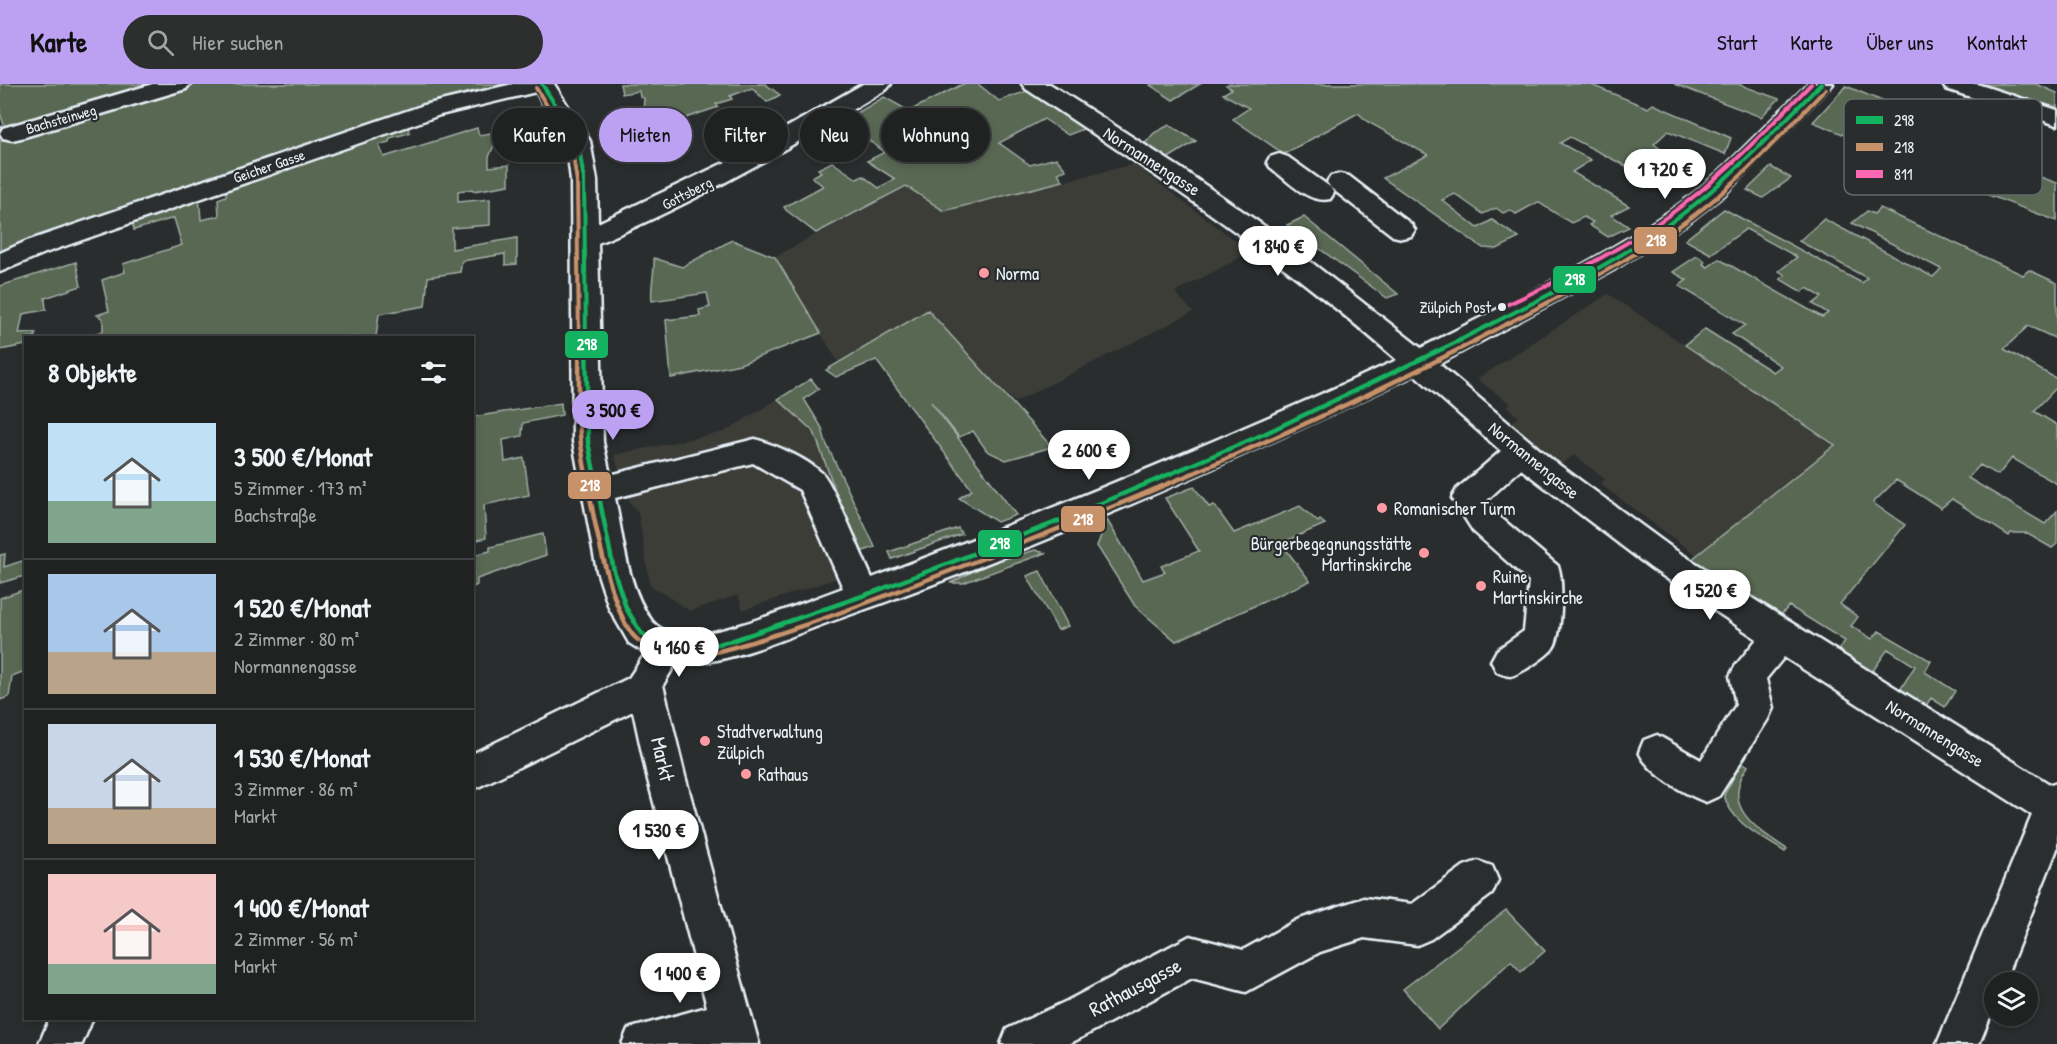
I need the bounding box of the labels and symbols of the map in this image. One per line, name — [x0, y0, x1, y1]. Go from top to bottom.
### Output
street label: Bachsteinweg — [23, 99, 99, 139]
legend — [1844, 99, 2042, 195]
text: 298 — [1894, 109, 1914, 131]
street label: Normannengasse — [1099, 120, 1205, 202]
text: 218 — [1894, 136, 1914, 158]
street label: Geicher Gasse — [230, 144, 308, 188]
pin: 1 720 € — [1610, 149, 1720, 200]
text: 811 — [1894, 163, 1913, 185]
street label: Gottsberg — [658, 171, 716, 215]
pin: 1 840 € — [1223, 226, 1333, 277]
line badge: 218 — [1633, 226, 1678, 255]
text: 218 — [1646, 229, 1666, 251]
place label: Norma — [996, 261, 1039, 286]
line badge: 298 — [1552, 265, 1597, 294]
marker: Norma — [977, 266, 991, 280]
text: 298 — [1565, 268, 1585, 290]
place label: Zülpich Post — [1419, 296, 1491, 318]
marker: Zülpich Post — [1496, 301, 1508, 313]
line badge: 298 — [564, 330, 609, 359]
text: 298 — [577, 333, 597, 355]
pin: 3 500 € — [558, 390, 668, 441]
street label: Normannengasse — [1483, 415, 1585, 505]
pin: 2 600 € — [1034, 430, 1144, 481]
line badge: 218 — [567, 471, 612, 500]
text: 218 — [580, 474, 600, 496]
place label: Romanischer Turm — [1394, 496, 1515, 521]
marker: Romanischer Turm — [1375, 501, 1389, 515]
line badge: 218 — [1060, 505, 1106, 533]
text: 218 — [1073, 508, 1093, 530]
line badge: 298 — [977, 529, 1023, 558]
place label: Bürgerbegegnungsstätte Martinskirche — [1251, 531, 1412, 577]
text: 298 — [990, 532, 1010, 554]
marker: Bürgerbegegnungsstätte Martinskirche — [1417, 546, 1431, 560]
place label: Ruine Martinskirche — [1493, 564, 1583, 610]
pin: 1 520 € — [1655, 570, 1765, 621]
marker: Ruine Martinskirche — [1474, 579, 1488, 593]
pin: 4 160 € — [624, 627, 734, 678]
street label: Normannengasse — [1881, 693, 1989, 773]
place label: Stadtverwaltung Zülpich — [717, 719, 823, 765]
street label: Markt — [644, 734, 682, 785]
marker: Stadtverwaltung Zülpich — [698, 734, 712, 748]
place label: Rathaus — [758, 762, 808, 787]
marker: Rathaus — [739, 767, 753, 781]
pin: 1 530 € — [604, 810, 714, 861]
street label: Rathausgasse — [1084, 951, 1186, 1023]
pin: 1 400 € — [625, 953, 735, 1004]

